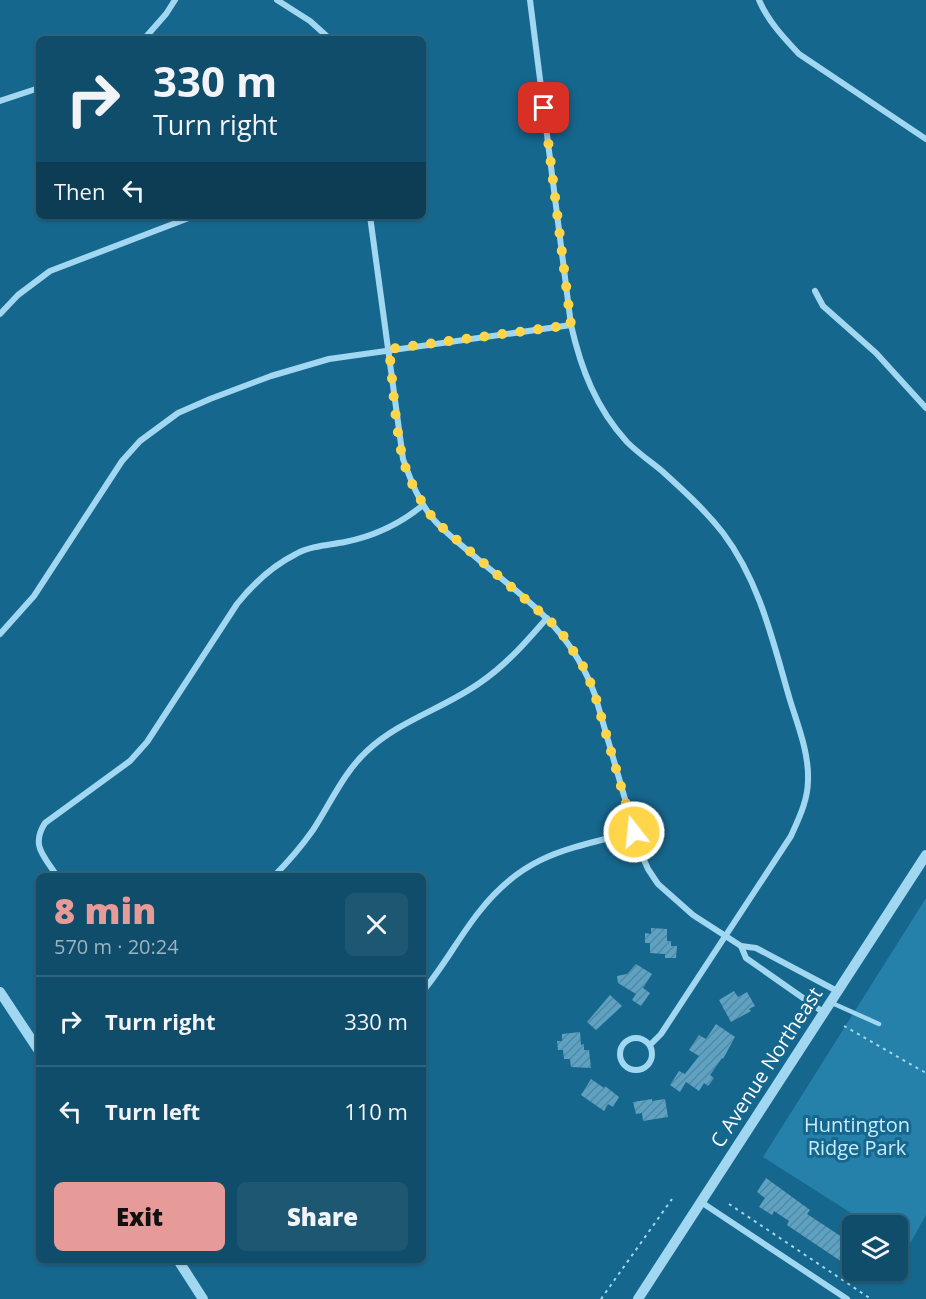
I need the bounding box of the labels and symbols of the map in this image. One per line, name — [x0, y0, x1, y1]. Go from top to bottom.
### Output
pin — [518, 82, 569, 133]
position arrow — [602, 800, 666, 864]
street label: C Avenue Northeast — [704, 982, 828, 1152]
park label: Huntington Ridge Park — [804, 1111, 910, 1161]

